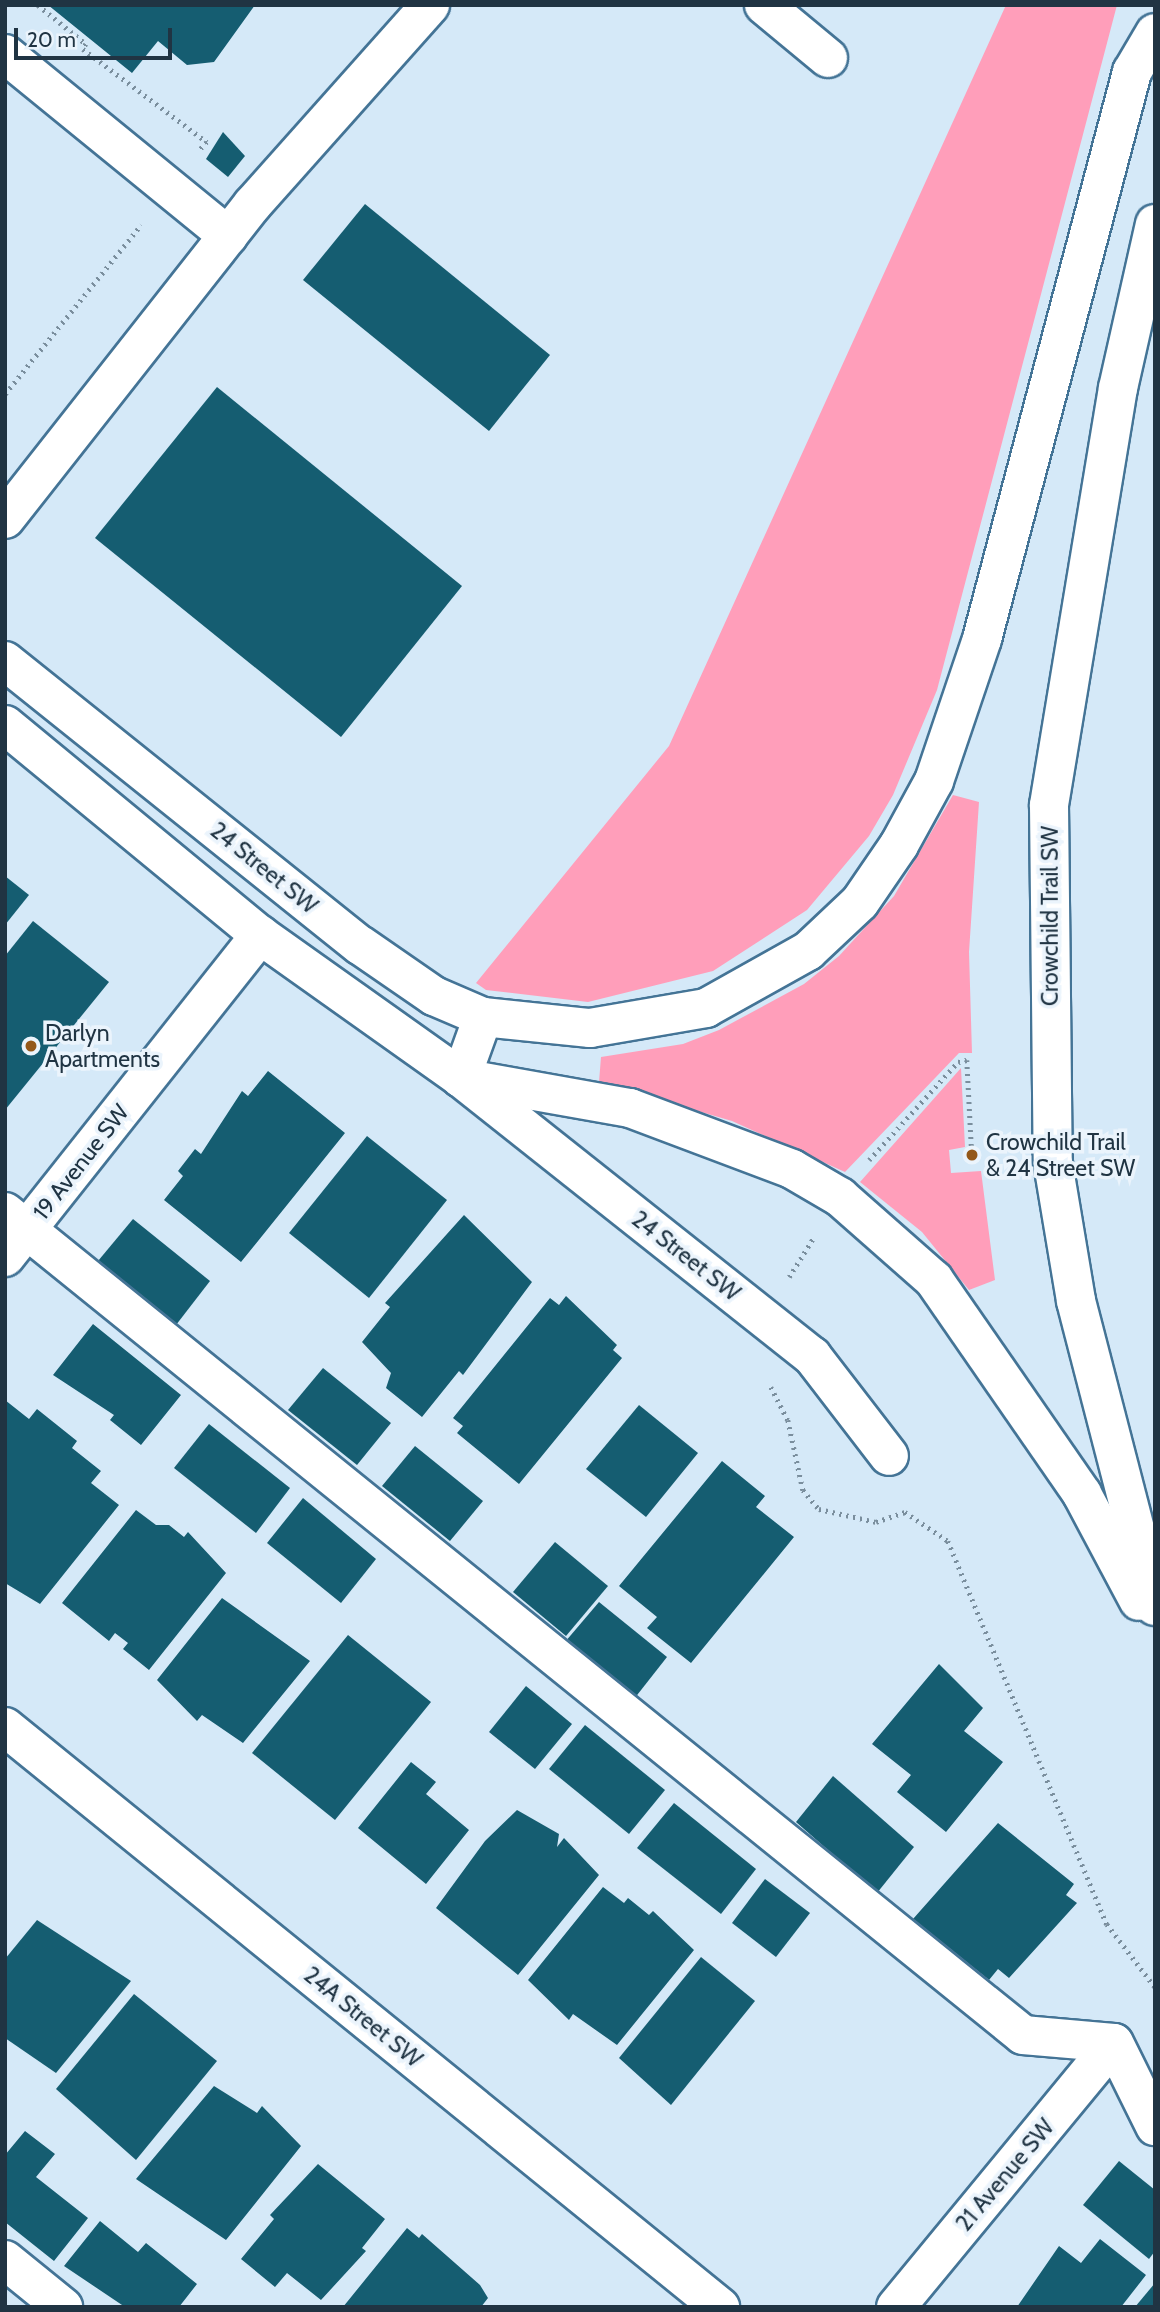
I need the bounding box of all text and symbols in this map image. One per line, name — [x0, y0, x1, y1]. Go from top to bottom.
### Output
scale bar — [18, 14, 175, 58]
text: 20 m — [27, 27, 76, 52]
street label: 24 Street SW — [205, 816, 323, 920]
street label: Crowchild Trail SW — [1036, 826, 1064, 1006]
place label: Darlyn Apartments — [45, 1019, 160, 1073]
marker: Darlyn Apartments — [23, 1038, 39, 1054]
street label: 19 Avenue SW — [27, 1099, 135, 1225]
place label: Crowchild Trail & 24 Street SW — [986, 1128, 1135, 1182]
marker: Crowchild Trail & 24 Street SW — [964, 1147, 980, 1163]
street label: 24 Street SW — [626, 1205, 746, 1307]
street label: 24A Street SW — [298, 1961, 428, 2073]
street label: 21 Avenue SW — [950, 2113, 1060, 2237]

